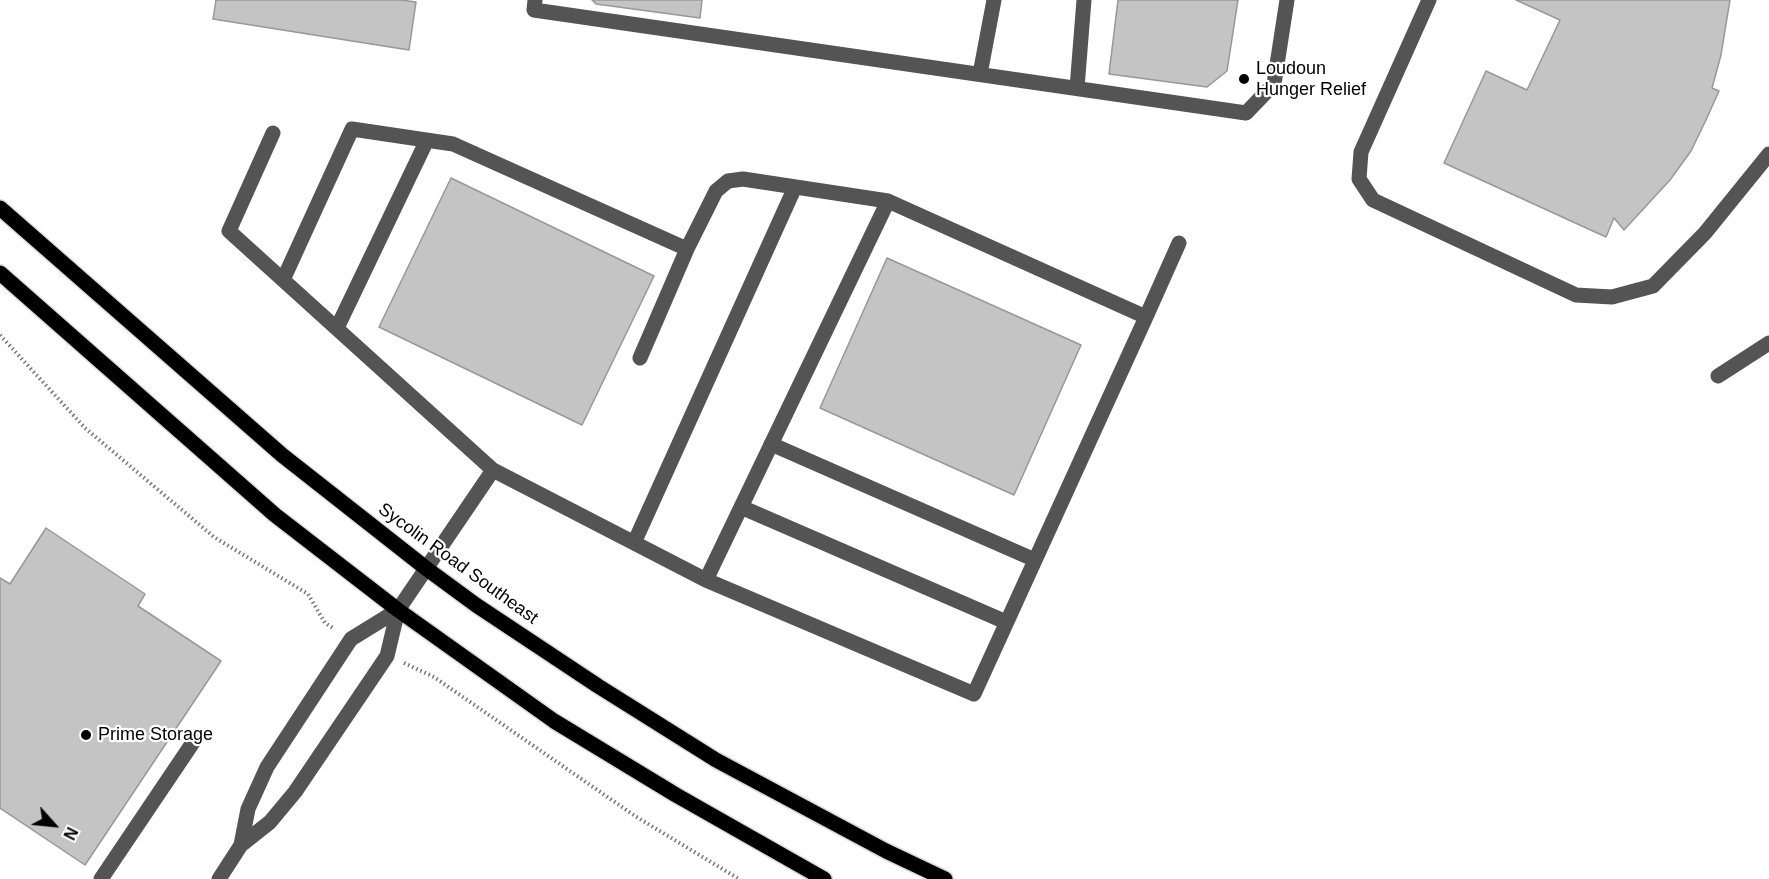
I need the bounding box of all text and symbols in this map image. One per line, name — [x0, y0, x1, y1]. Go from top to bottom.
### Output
place label: Loudoun Hunger Relief — [1256, 58, 1366, 100]
marker: Loudoun Hunger Relief — [1237, 72, 1251, 86]
street label: Sycolin Road Southeast — [374, 499, 542, 629]
place label: Prime Storage — [98, 724, 213, 746]
marker: Prime Storage — [79, 728, 93, 742]
north arrow — [24, 795, 84, 855]
text: N — [60, 824, 81, 842]

